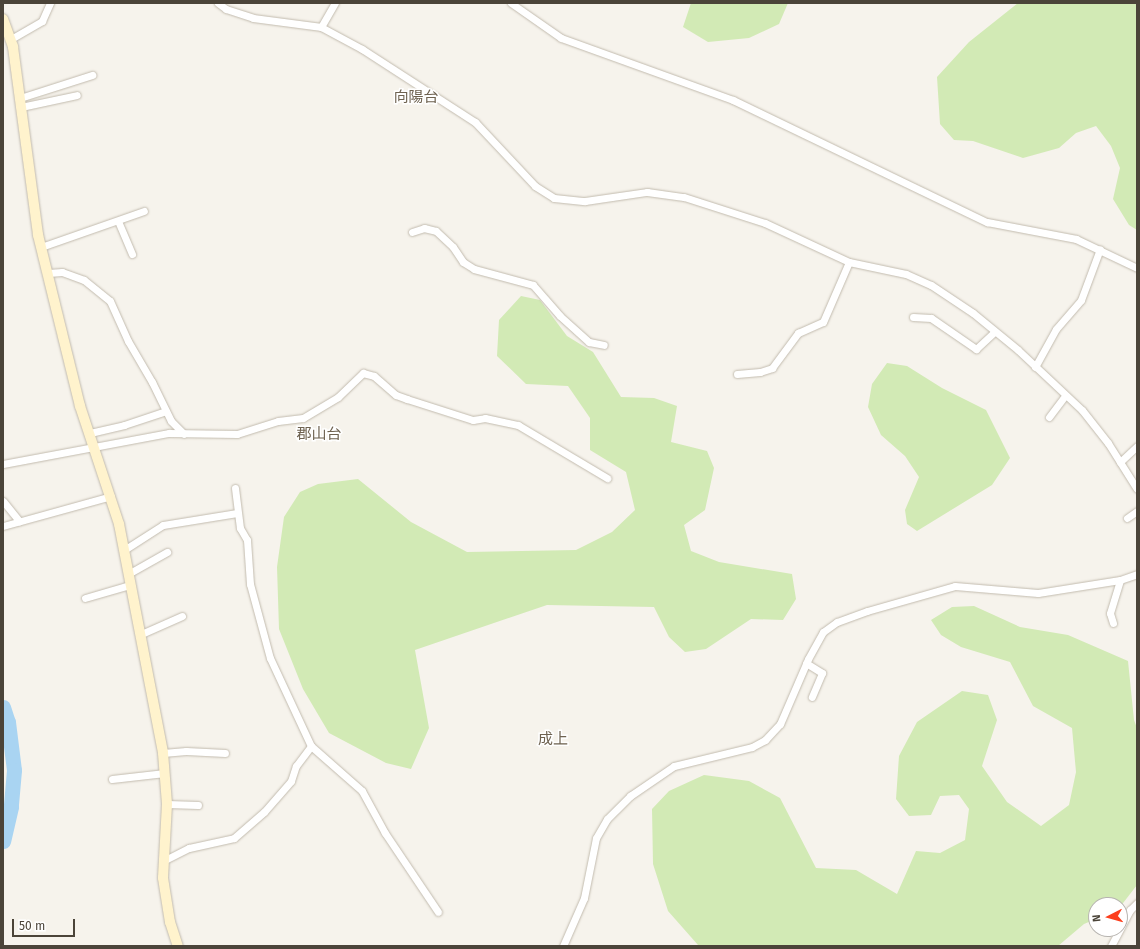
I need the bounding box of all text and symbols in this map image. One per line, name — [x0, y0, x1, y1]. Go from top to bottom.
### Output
district label: 向陽台 — [394, 89, 438, 107]
district label: 郡山台 — [297, 426, 341, 444]
district label: 成上 — [538, 731, 568, 749]
north arrow — [1088, 897, 1128, 937]
scale bar — [14, 911, 77, 937]
text: N — [1090, 914, 1103, 923]
text: 50 m — [19, 919, 45, 933]

